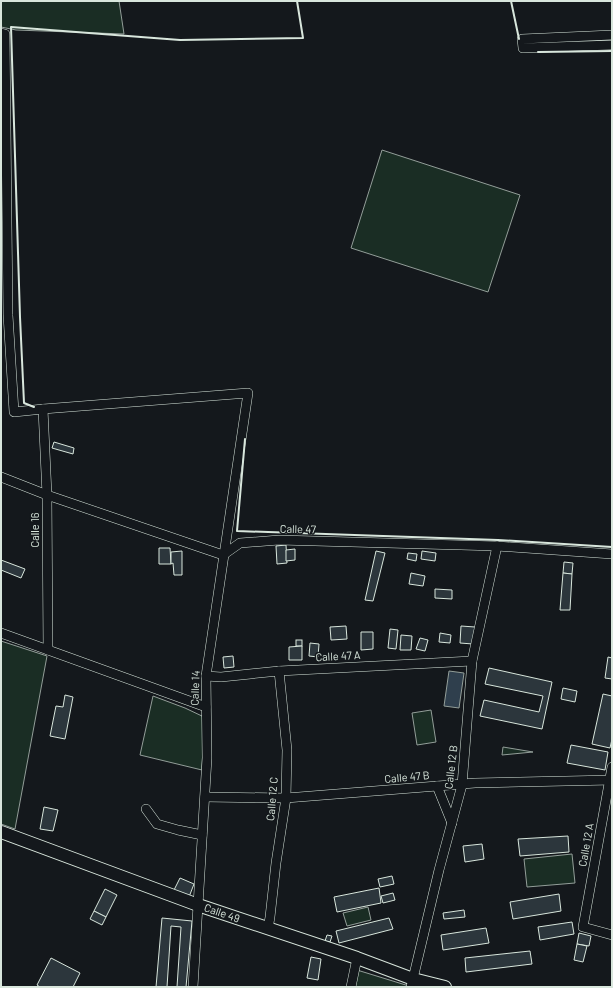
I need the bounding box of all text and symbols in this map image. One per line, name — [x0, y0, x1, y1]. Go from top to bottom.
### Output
street label: Calle 16 — [28, 512, 41, 547]
street label: Calle 47 — [280, 522, 316, 535]
street label: Calle 47 A — [315, 648, 361, 663]
street label: Calle 14 — [187, 670, 202, 706]
street label: Calle 12 B — [441, 744, 460, 790]
street label: Calle 47 B — [384, 768, 430, 785]
street label: Calle 12 C — [263, 776, 280, 821]
street label: Calle 12 A — [575, 822, 596, 868]
street label: Calle 49 — [202, 900, 242, 925]

